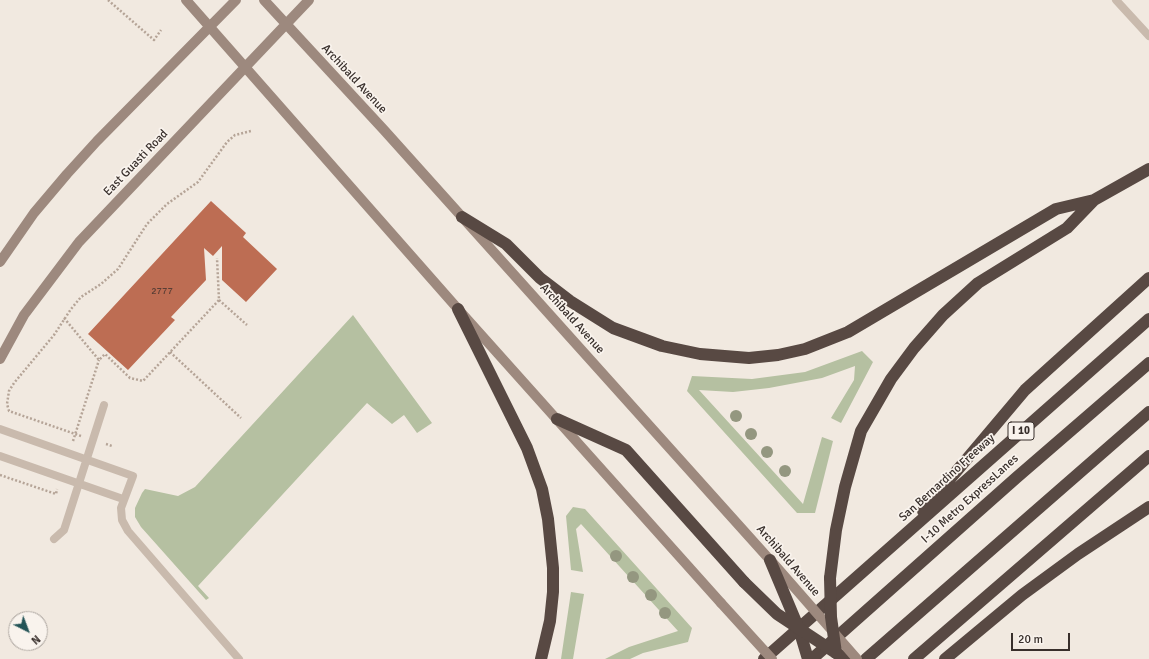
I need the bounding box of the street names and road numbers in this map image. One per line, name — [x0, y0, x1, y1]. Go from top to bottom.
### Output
street label: Archibald Avenue — [318, 41, 390, 117]
street label: East Guasti Road — [101, 127, 171, 199]
street label: Archibald Avenue — [537, 281, 607, 357]
road number: I 10 — [1008, 422, 1034, 440]
street label: San Bernardino Freeway — [896, 431, 998, 525]
street label: I-10 Metro ExpressLanes — [918, 452, 1022, 546]
street label: Archibald Avenue — [753, 523, 823, 599]

